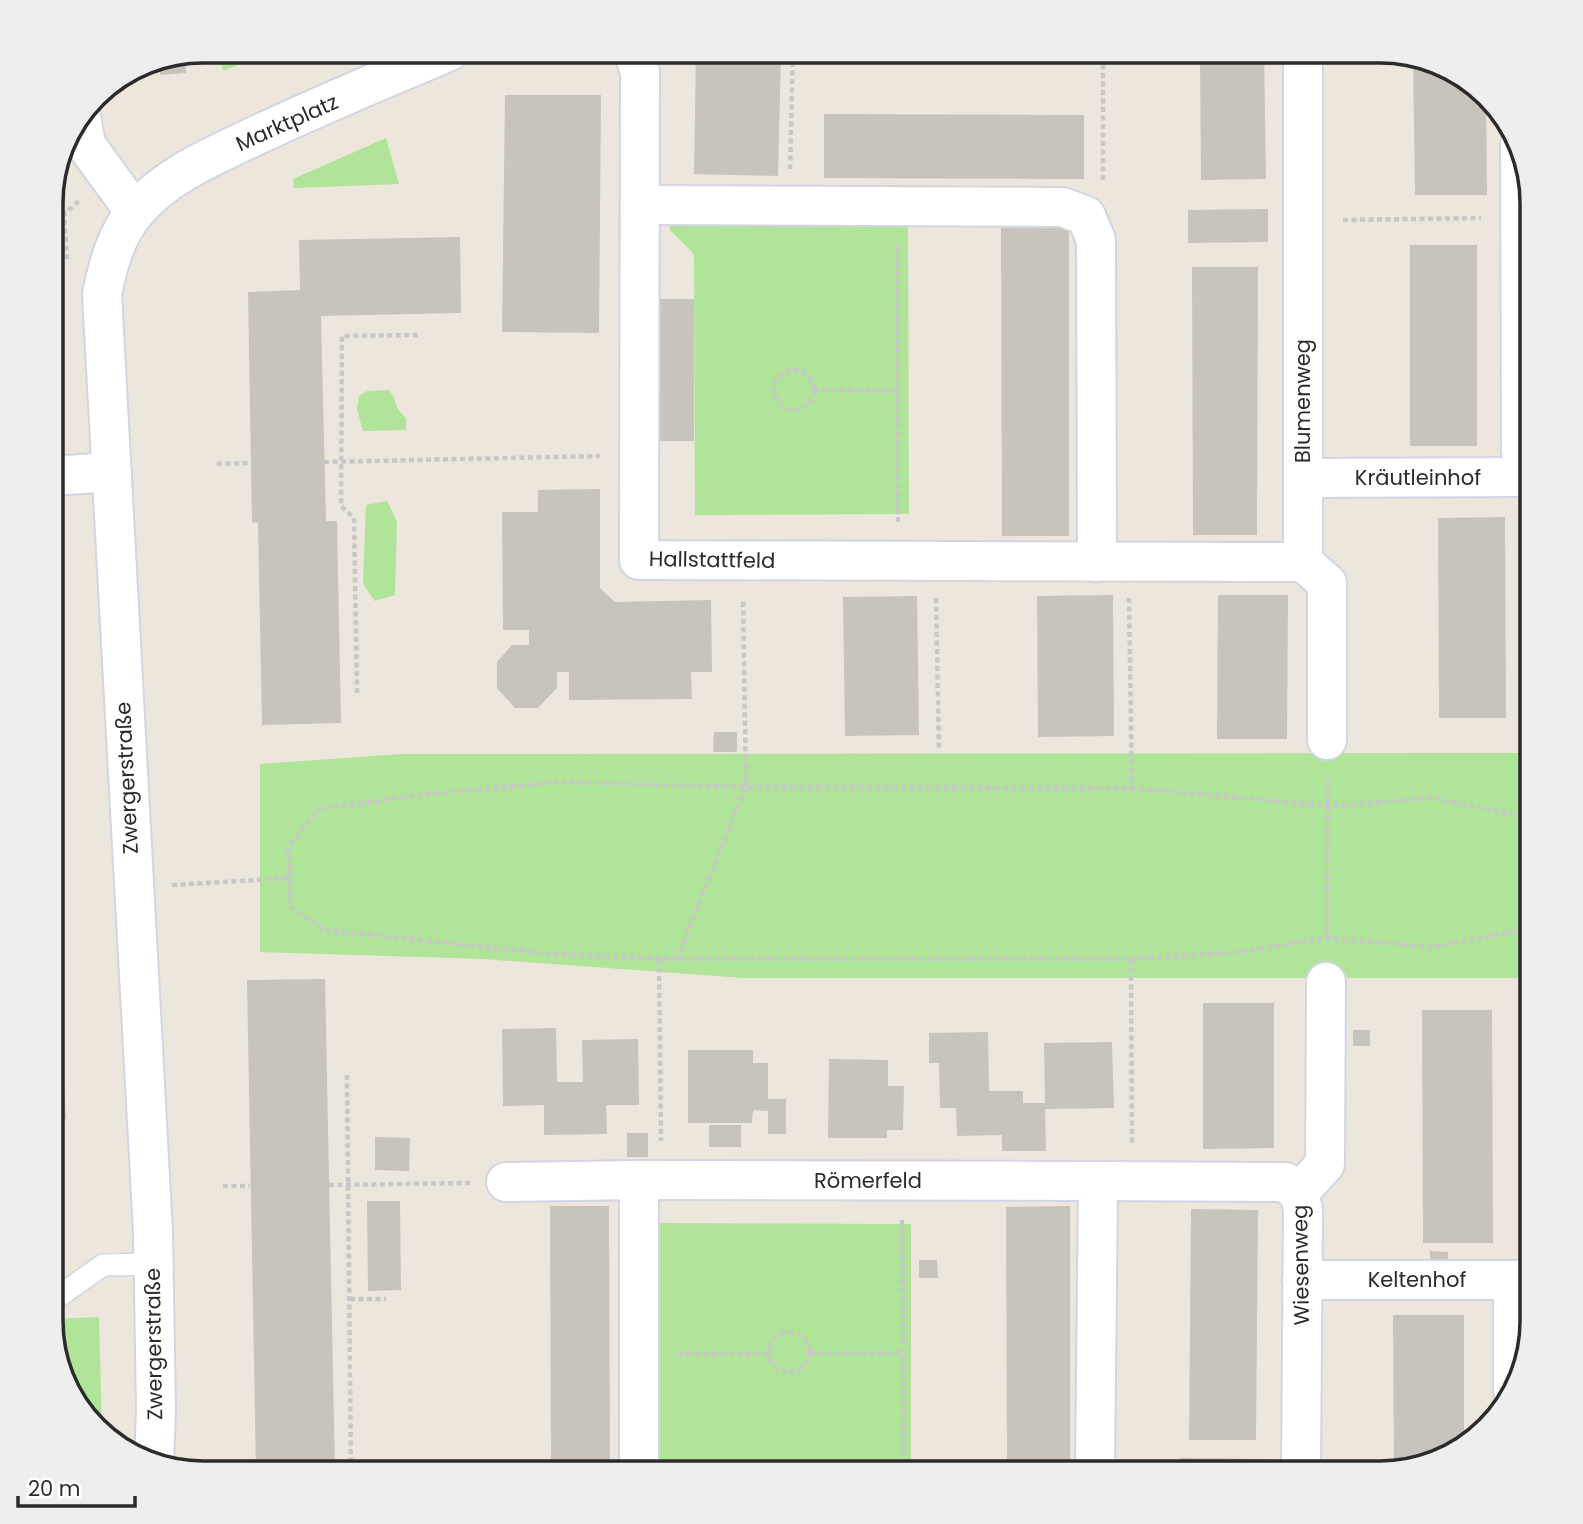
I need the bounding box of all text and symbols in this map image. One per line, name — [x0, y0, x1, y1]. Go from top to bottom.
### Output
street label: Marktplatz — [231, 87, 343, 158]
street label: Blumenweg — [1288, 339, 1317, 463]
street label: Kräutleinhof — [1355, 463, 1481, 492]
street label: Hallstattfeld — [649, 544, 775, 575]
street label: Zwergerstraße — [108, 701, 145, 855]
street label: Römerfeld — [814, 1166, 922, 1195]
street label: Wiesenweg — [1285, 1204, 1316, 1326]
street label: Keltenhof — [1368, 1265, 1466, 1294]
street label: Zwergerstraße — [138, 1268, 169, 1420]
scale bar — [18, 1464, 135, 1508]
text: 20 m — [28, 1474, 81, 1503]

